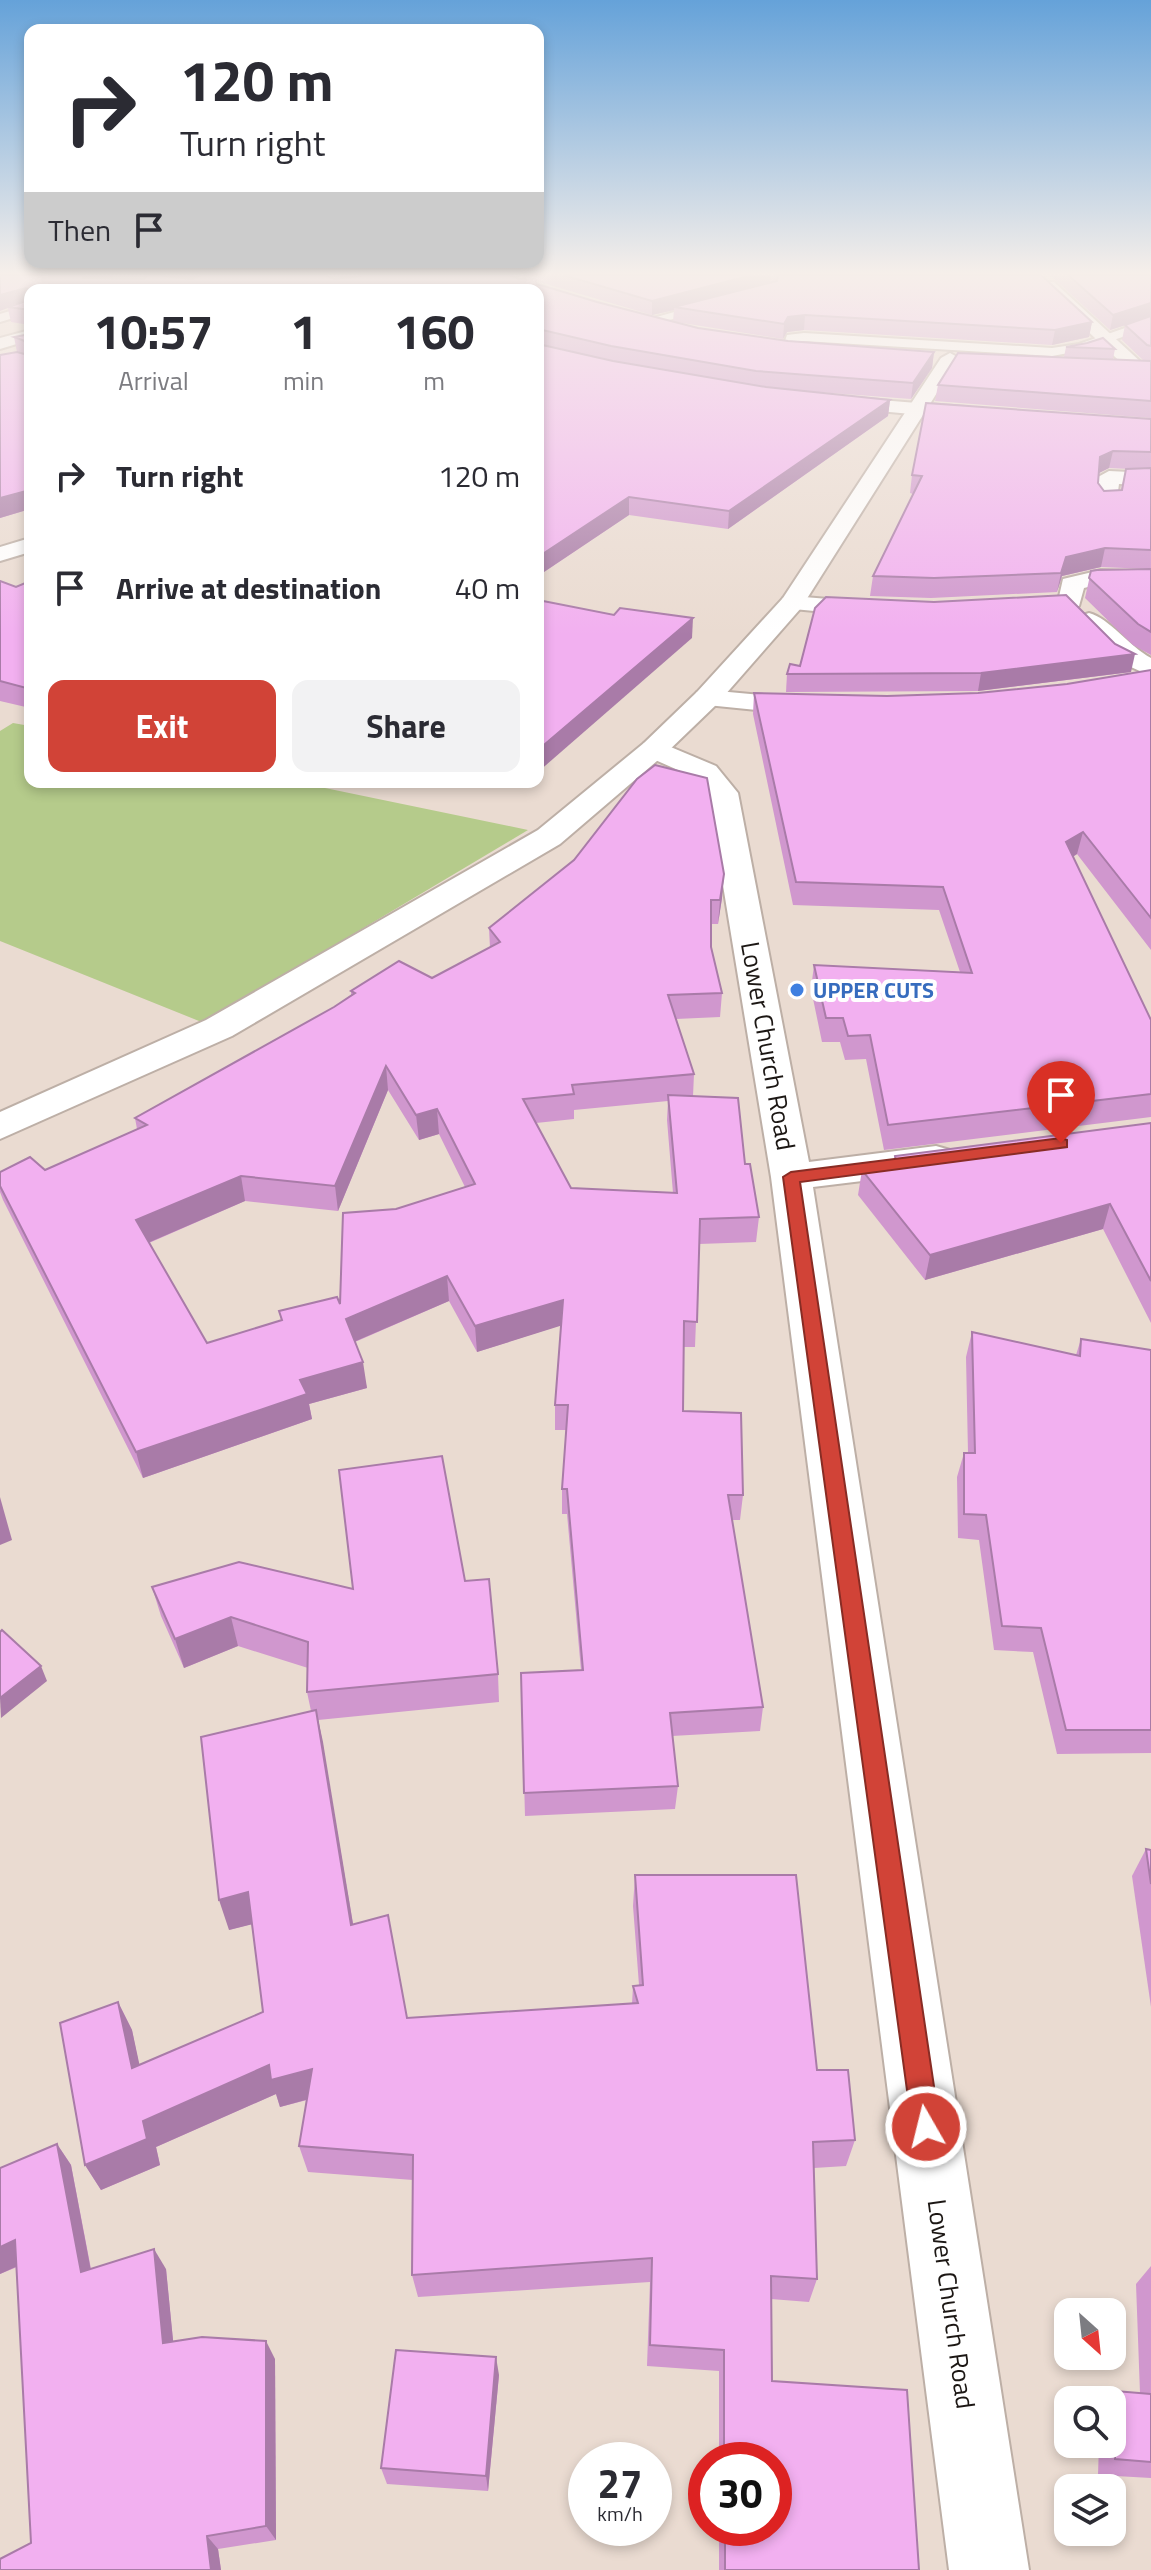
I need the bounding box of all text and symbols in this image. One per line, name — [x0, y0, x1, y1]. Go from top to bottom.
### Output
text: 120 m — [180, 38, 333, 123]
icon: right — [48, 56, 152, 160]
text: Turn right — [180, 115, 325, 170]
text: Then — [48, 207, 111, 253]
icon: arrive — [127, 208, 171, 252]
text: 10:57 — [94, 295, 213, 368]
text: 1 — [290, 295, 317, 368]
text: 160 — [394, 295, 474, 368]
text: Arrival — [118, 361, 189, 400]
text: min — [283, 361, 324, 400]
text: m — [423, 361, 445, 400]
text: Turn right — [116, 453, 244, 499]
text: 120 m — [438, 453, 520, 499]
icon: right — [48, 454, 92, 498]
text: Arrive at destination — [116, 565, 381, 611]
text: 40 m — [455, 565, 520, 611]
icon: arrive — [48, 566, 92, 610]
button: Exit — [48, 680, 276, 772]
button: Share — [292, 680, 520, 772]
street label: Lower Church Road — [731, 938, 806, 1153]
place label: UPPER CUTS — [813, 973, 934, 1007]
marker: UPPER CUTS — [788, 981, 806, 999]
pin — [1027, 1061, 1095, 1143]
icon: arrive — [1039, 1073, 1083, 1117]
position arrow — [884, 2085, 968, 2169]
street label: Lower Church Road — [917, 2197, 986, 2411]
north arrow — [1054, 2298, 1126, 2370]
map controls — [1054, 2298, 1126, 2546]
button: search — [1054, 2386, 1126, 2458]
speed limit sign: 30 — [688, 2442, 792, 2546]
text: 27 — [598, 2453, 642, 2514]
button: layers — [1054, 2474, 1126, 2546]
text: km/h — [597, 2498, 643, 2529]

